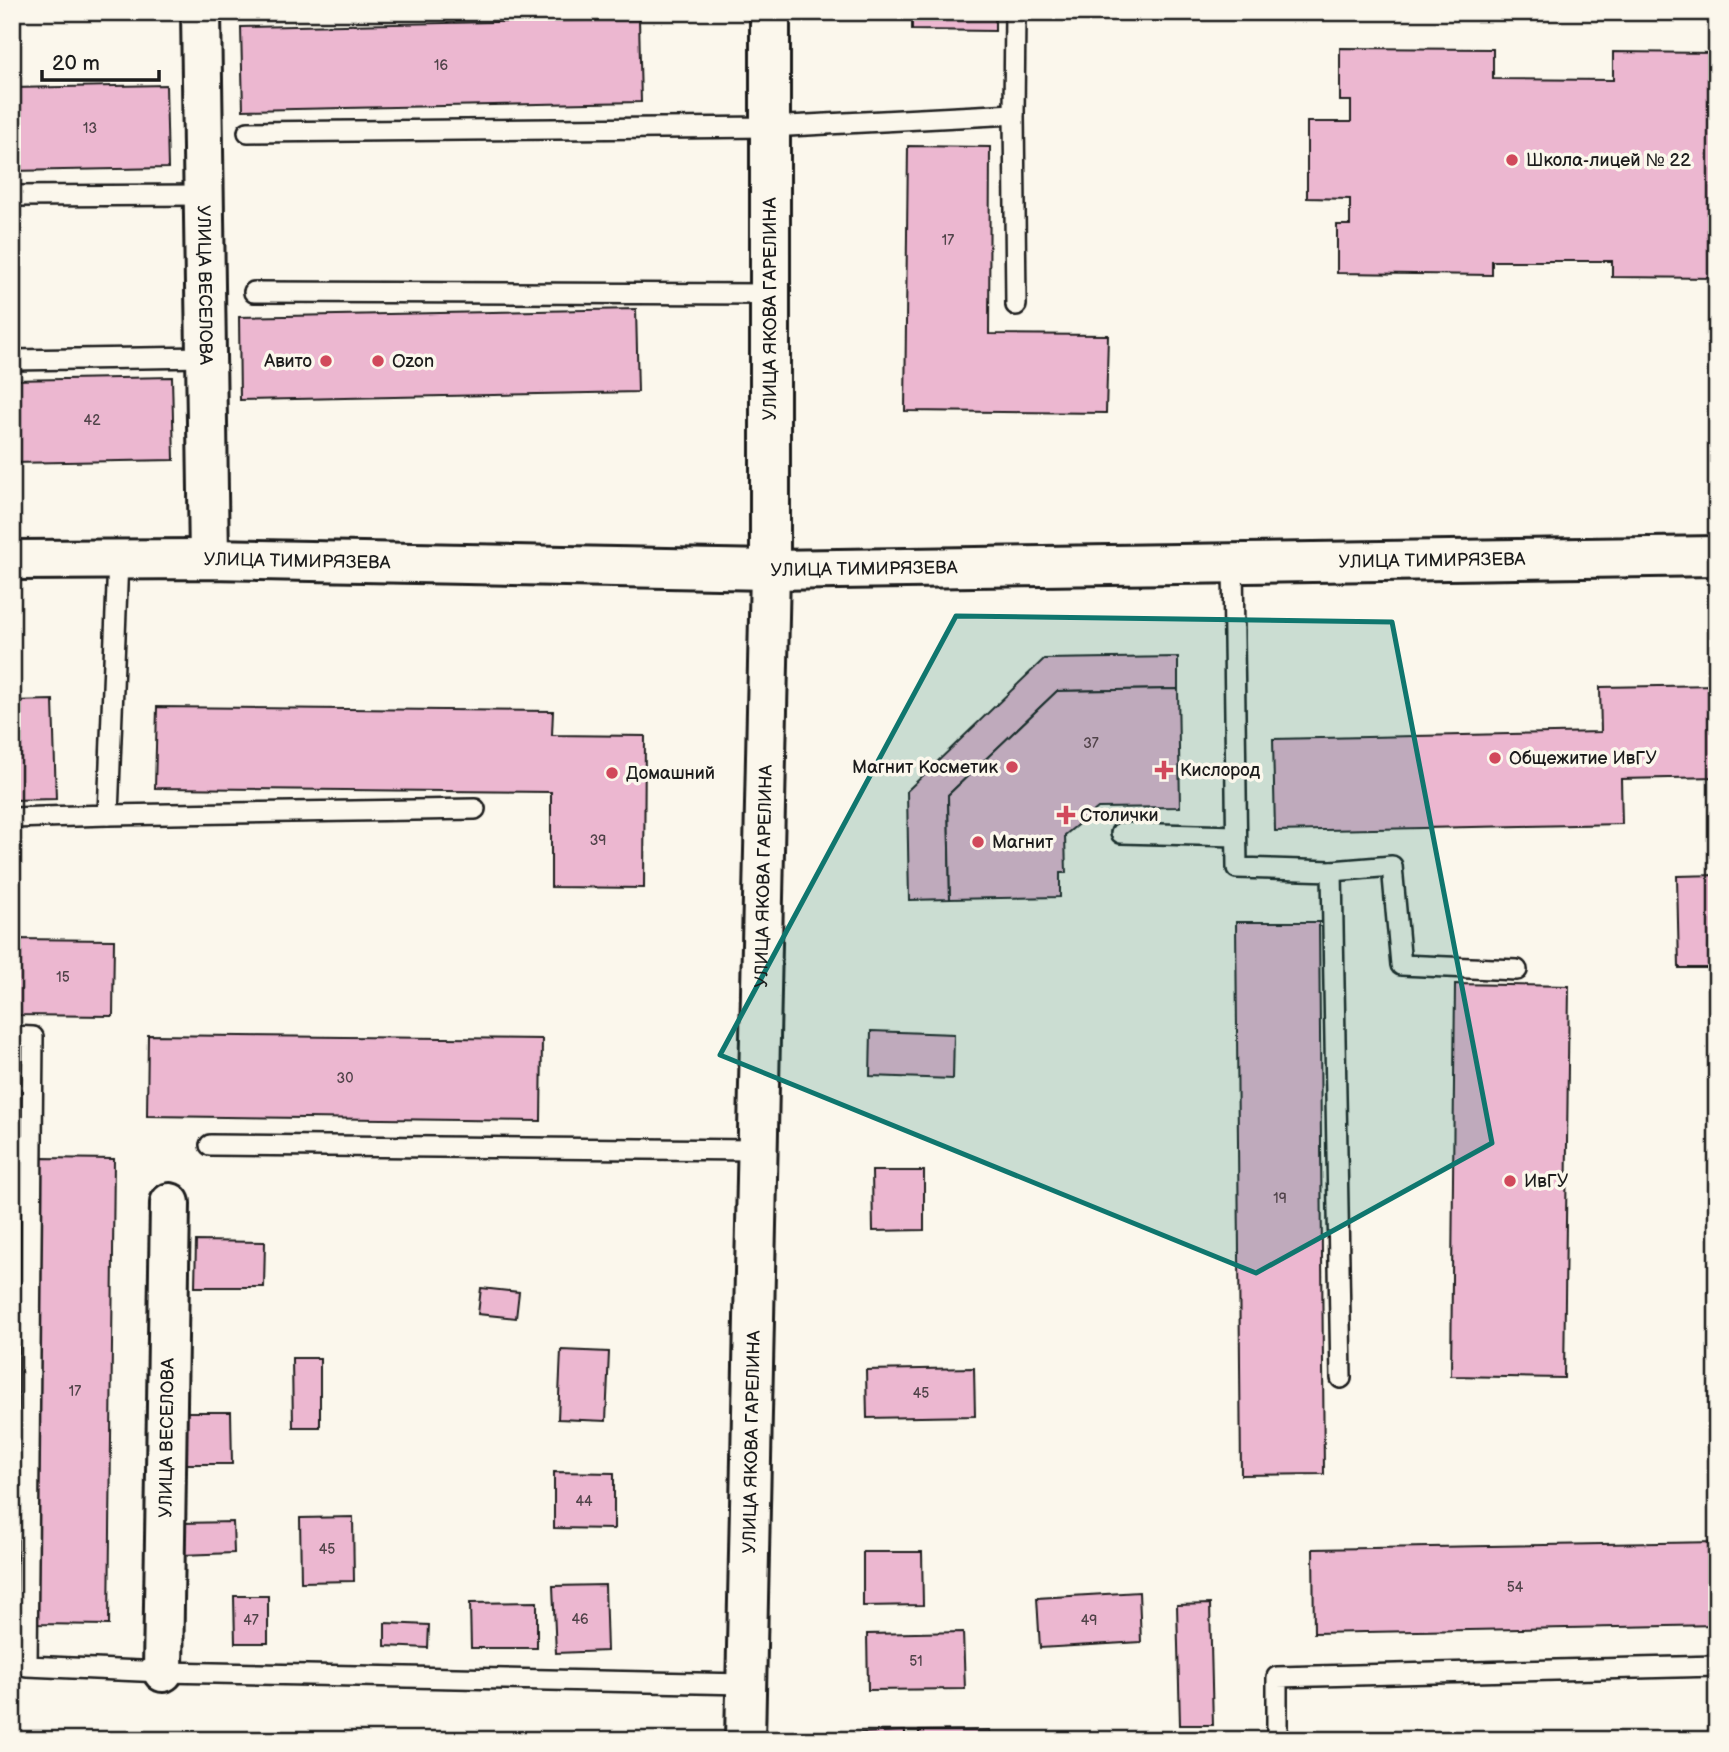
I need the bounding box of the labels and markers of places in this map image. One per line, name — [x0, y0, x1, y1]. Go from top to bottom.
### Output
place label: Школа-лицей № 22 — [1526, 150, 1691, 171]
marker: Школа-лицей № 22 — [1504, 152, 1520, 168]
place label: Авито — [263, 351, 312, 372]
place label: Ozon — [392, 351, 434, 372]
marker: Авито — [318, 353, 334, 369]
marker: Ozon — [370, 353, 386, 369]
place label: Общежитие ИвГУ — [1509, 748, 1657, 769]
marker: Общежитие ИвГУ — [1487, 750, 1503, 766]
place label: Магнит Косметик — [852, 757, 998, 778]
marker: Магнит Косметик — [1004, 759, 1020, 775]
marker: Кислород — [1154, 760, 1174, 780]
place label: Кислород — [1180, 760, 1260, 781]
place label: Домашний — [626, 763, 715, 784]
marker: Домашний — [604, 765, 620, 781]
place label: Столички — [1080, 805, 1159, 826]
marker: Столички — [1058, 807, 1074, 823]
place label: Магнит — [992, 832, 1054, 853]
marker: Магнит — [970, 834, 986, 850]
place label: ИвГУ — [1524, 1171, 1569, 1192]
marker: ИвГУ — [1502, 1173, 1518, 1189]

